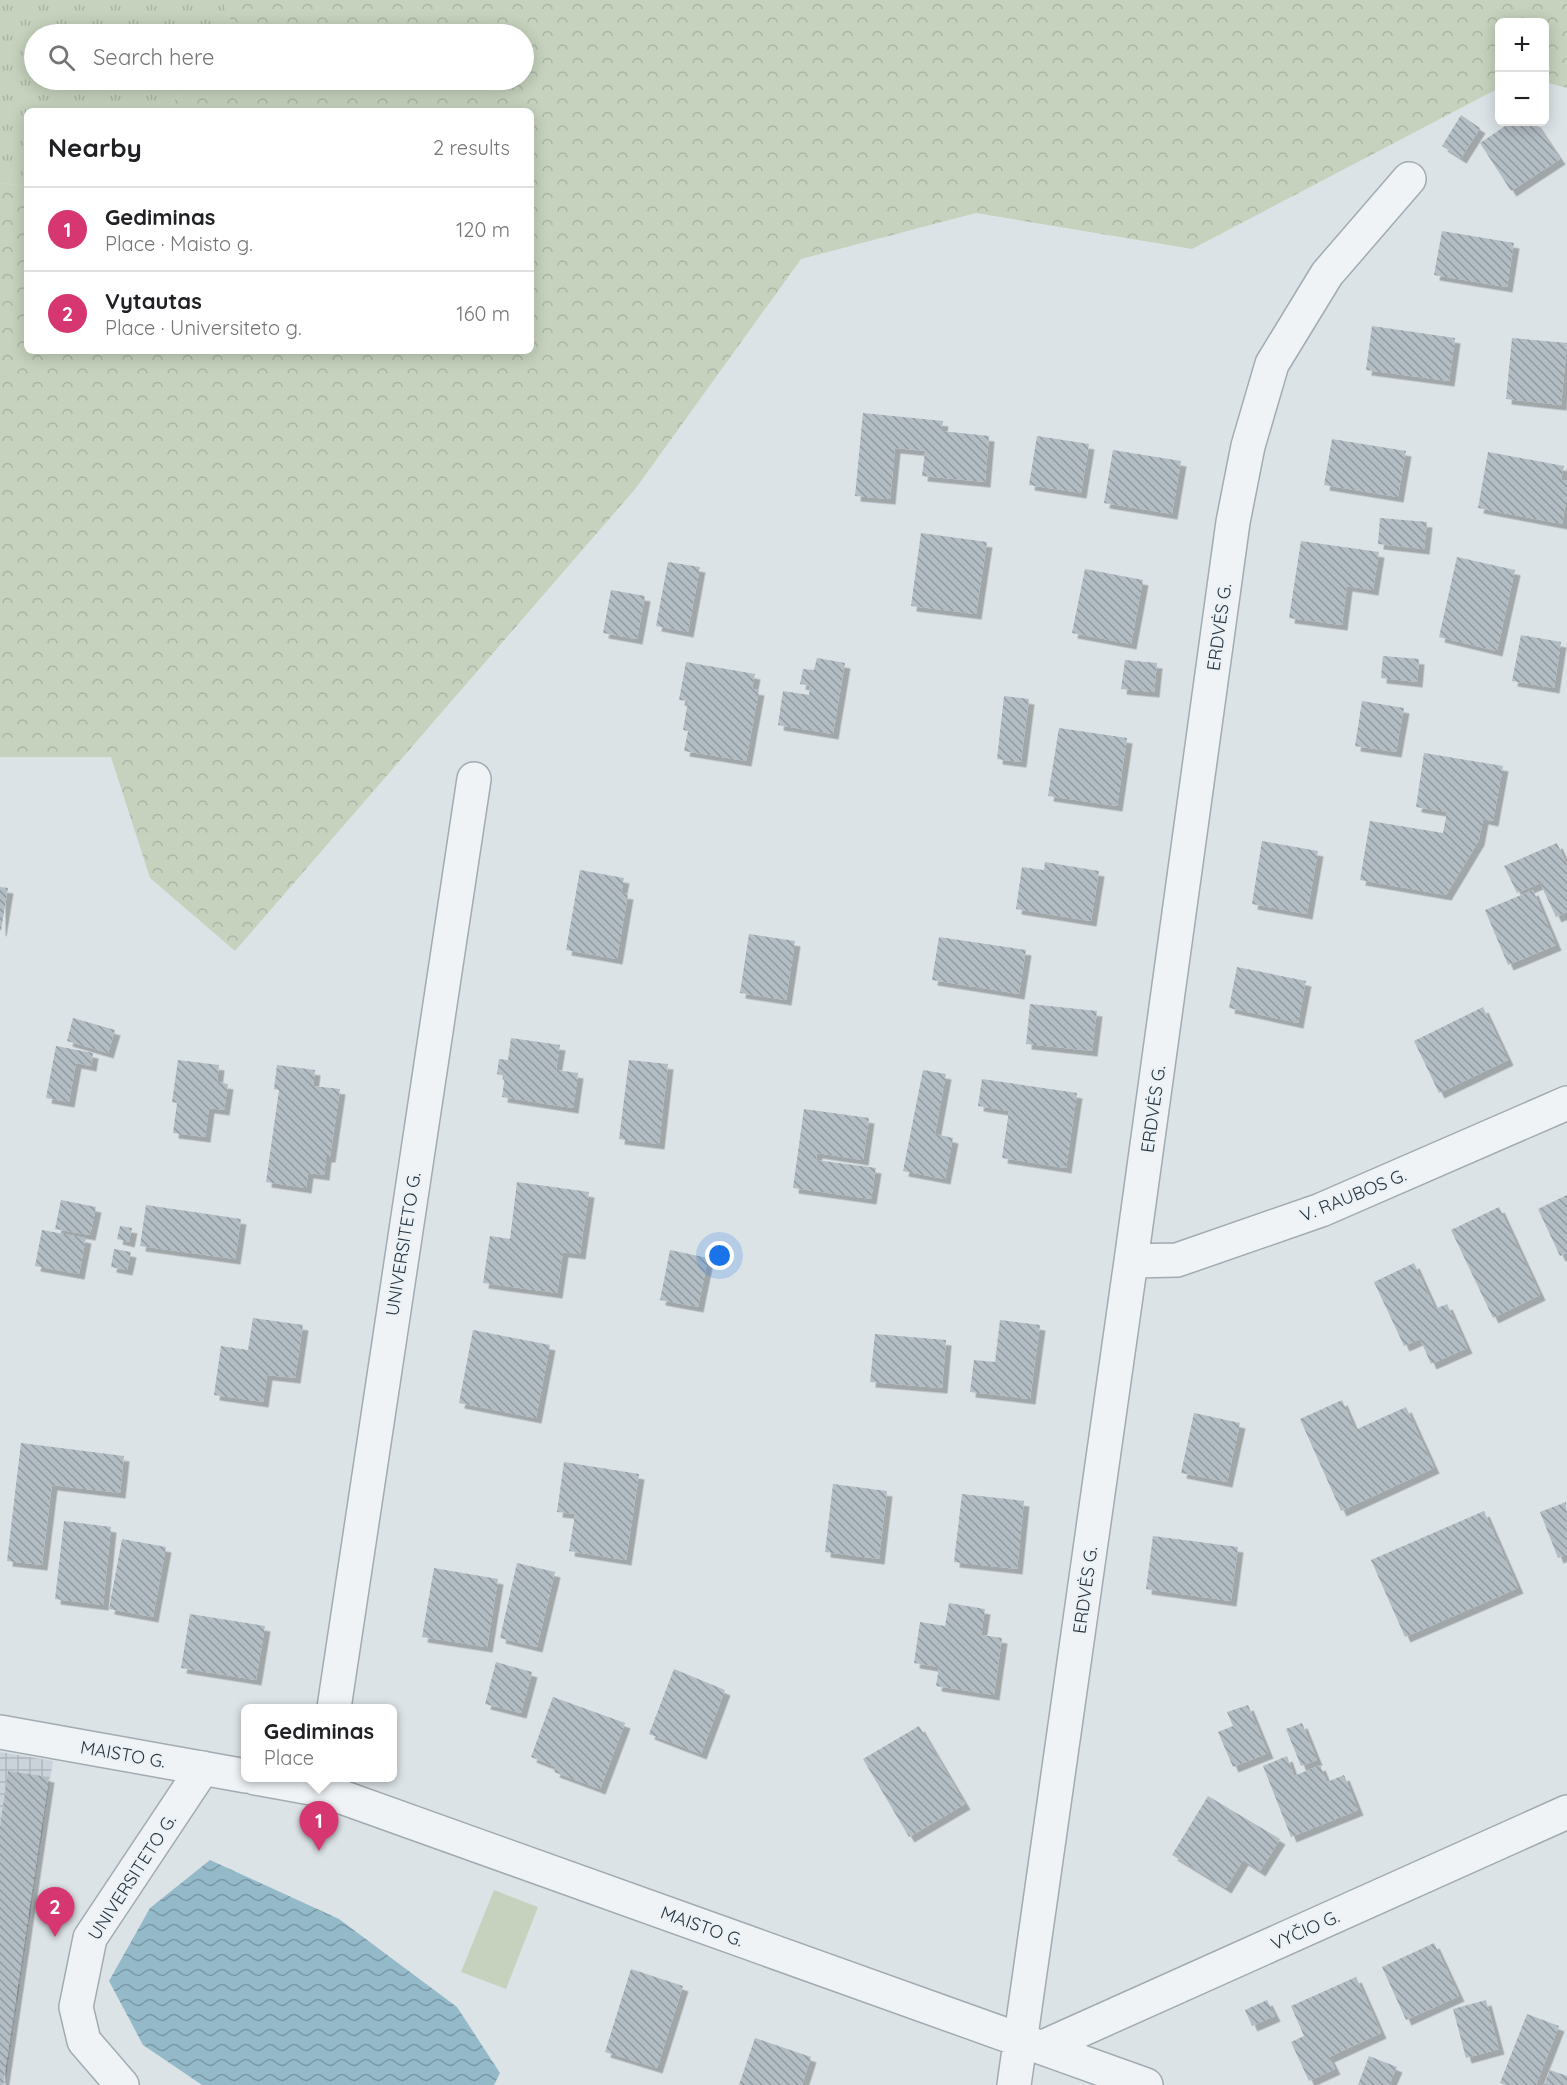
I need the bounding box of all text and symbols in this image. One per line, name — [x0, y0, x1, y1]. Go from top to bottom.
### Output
map controls — [1495, 18, 1549, 126]
button: + — [1495, 18, 1549, 72]
search box — [24, 24, 534, 90]
icon: search — [45, 41, 78, 74]
text: Search here — [93, 43, 214, 71]
button: − — [1495, 72, 1549, 126]
text: Nearby — [48, 131, 142, 164]
text: 2 results — [433, 135, 510, 160]
text: Gediminas — [105, 203, 215, 231]
text: 1 — [64, 217, 71, 242]
text: 120 m — [456, 217, 510, 242]
text: Place · Maisto g. — [105, 231, 253, 256]
text: Vytautas — [105, 287, 202, 315]
text: 2 — [62, 301, 73, 326]
text: 160 m — [456, 301, 510, 326]
text: Place · Universiteto g. — [105, 315, 302, 340]
street label: ERDVĖS G. — [1201, 582, 1237, 672]
street label: ERDVĖS G. — [1135, 1064, 1171, 1154]
street label: V. RAUBOS G. — [1296, 1163, 1410, 1227]
street label: UNIVERSITETO G. — [380, 1170, 426, 1318]
your location — [705, 1241, 734, 1270]
street label: ERDVĖS G. — [1067, 1545, 1103, 1635]
popup — [241, 1704, 397, 1782]
text: Gediminas — [264, 1717, 374, 1745]
street label: MAISTO G. — [79, 1735, 167, 1773]
text: Place — [264, 1745, 314, 1770]
pin: 1 — [300, 1802, 338, 1851]
street label: UNIVERSITETO G. — [83, 1810, 181, 1944]
pin: 2 — [36, 1888, 74, 1937]
street label: MAISTO G. — [658, 1900, 746, 1952]
street label: VYČIO G. — [1267, 1905, 1343, 1955]

